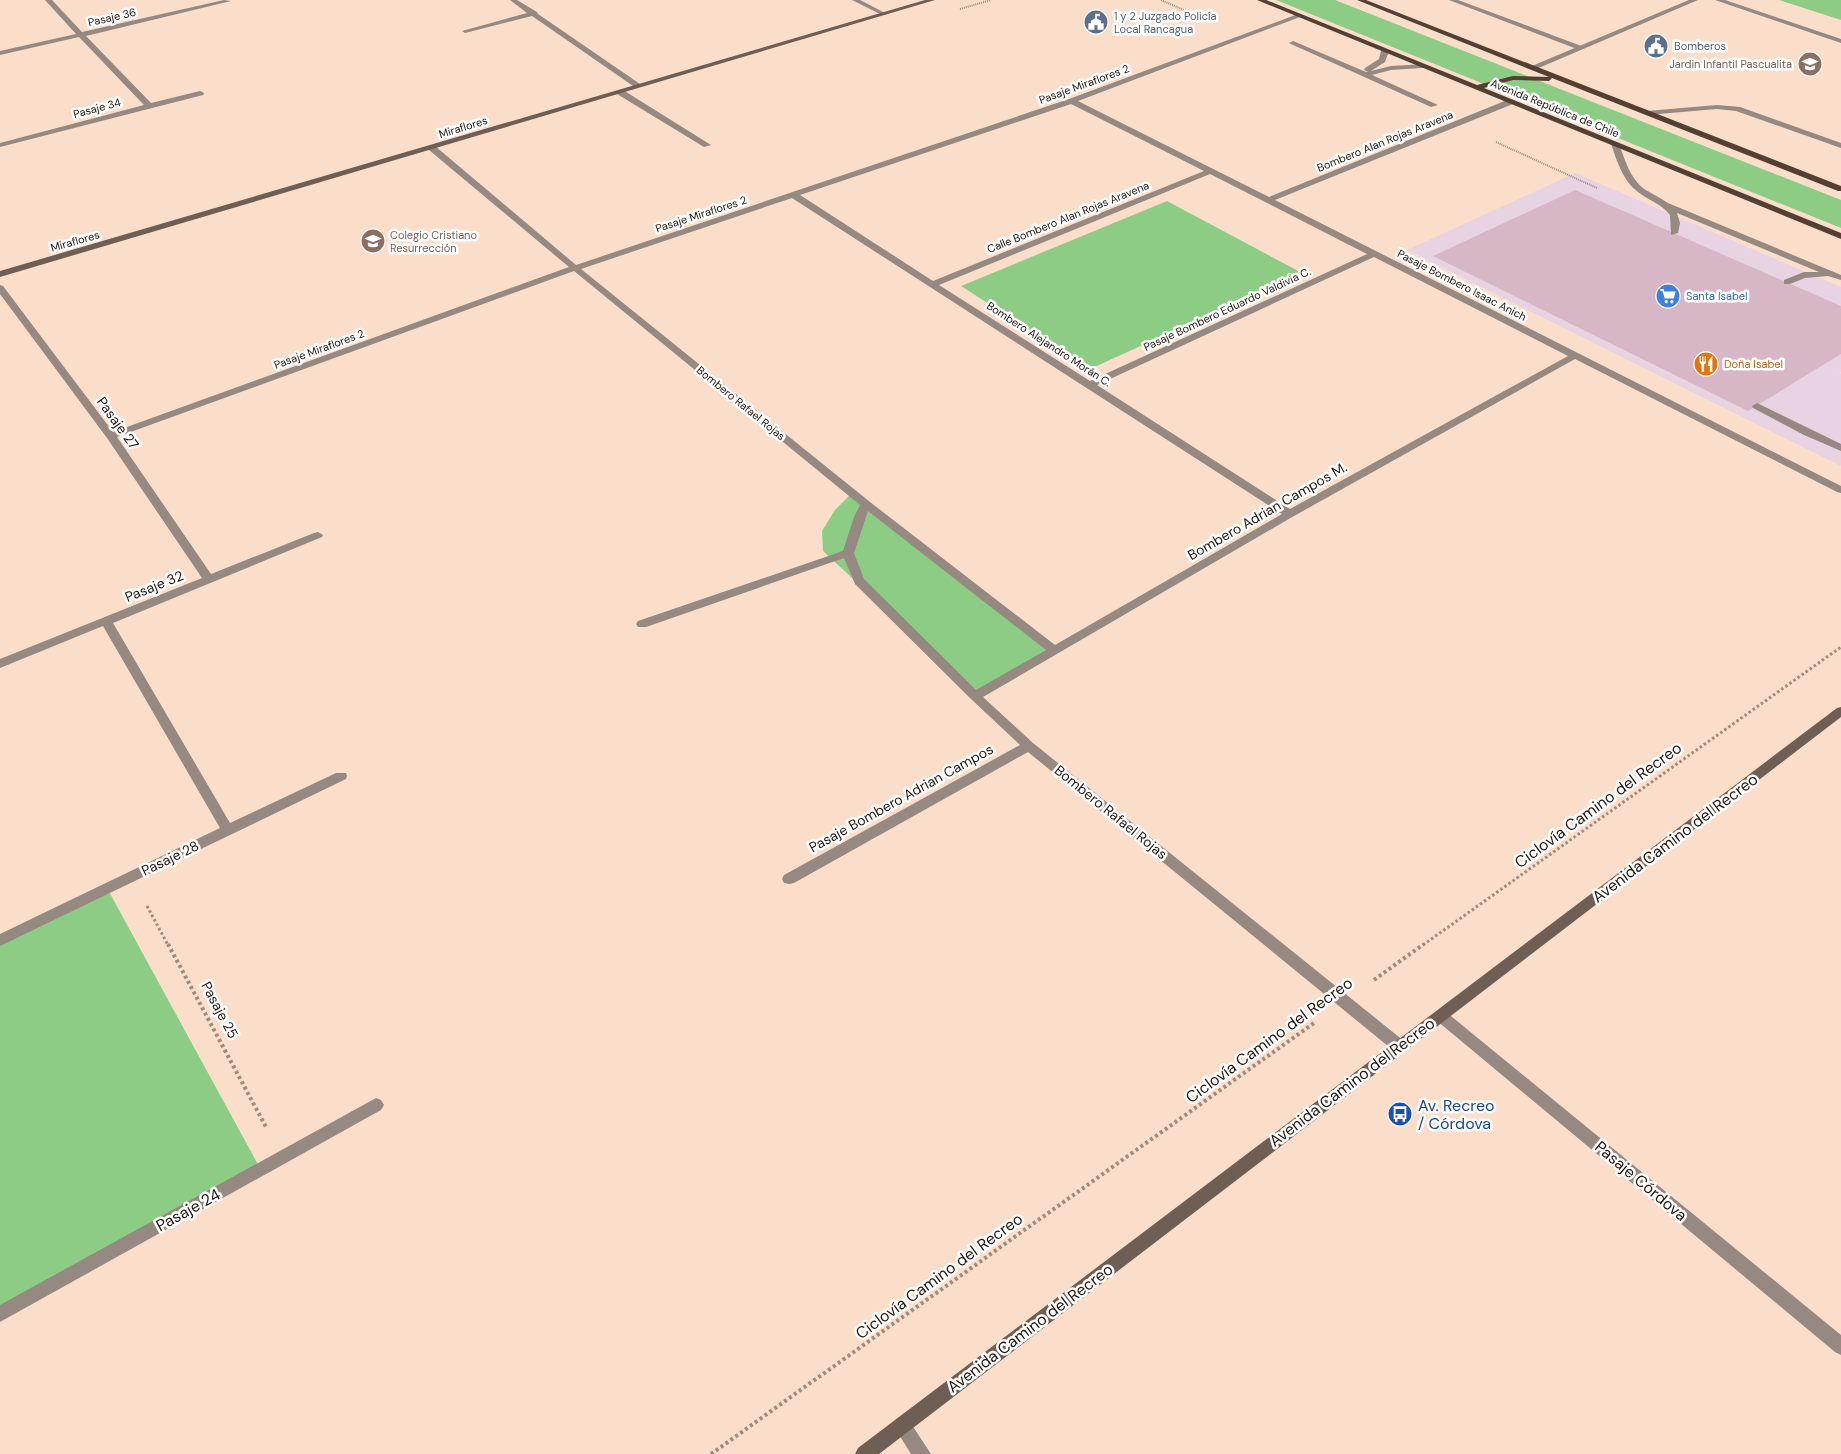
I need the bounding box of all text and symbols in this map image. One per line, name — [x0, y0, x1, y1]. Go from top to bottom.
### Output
street label: Pasaje 36 — [87, 5, 137, 29]
public building icon: 1 y 2 Juzgado Policía Local Rancagua — [1083, 9, 1109, 35]
place label: 1 y 2 Juzgado Policía Local Rancagua — [1114, 9, 1216, 36]
public building icon: Bomberos — [1643, 33, 1669, 59]
place label: Bomberos — [1674, 39, 1726, 53]
school or university icon: Jardin Infantil Pascualita — [1797, 51, 1823, 77]
place label: Jardin Infantil Pascualita — [1669, 57, 1792, 71]
street label: Pasaje Miraflores 2 — [1037, 61, 1131, 107]
street label: Avenida República de Chile — [1489, 76, 1621, 140]
street label: Pasaje 34 — [72, 95, 123, 121]
street label: Bombero Alan Rojas Aravena — [1315, 107, 1455, 175]
street label: Miraflores — [437, 113, 489, 141]
street label: Calle Bombero Alan Rojas Aravena — [985, 178, 1151, 256]
street label: Pasaje Miraflores 2 — [654, 193, 748, 235]
street label: Miraflores — [49, 227, 101, 255]
school or university icon: Colegio Cristiano Resurrección — [360, 228, 386, 254]
place label: Colegio Cristiano Resurrección — [390, 228, 477, 255]
street label: Pasaje Bombero Isaac Anich — [1395, 246, 1529, 324]
street label: Pasaje Bombero Eduardo Valdivia C. — [1141, 264, 1313, 354]
supermarket icon: Santa Isabel — [1655, 283, 1681, 309]
place label: Santa Isabel — [1686, 289, 1748, 303]
street label: Bombero Alejandro Morán C. — [984, 298, 1114, 390]
street label: Pasaje Miraflores 2 — [272, 326, 366, 372]
restaurant icon: Doña Isabel — [1693, 351, 1719, 377]
place label: Doña Isabel — [1724, 357, 1783, 371]
street label: Bombero Rafael Rojas — [694, 363, 788, 443]
street label: Pasaje 27 — [93, 393, 143, 453]
street label: Bombero Adrian Campos M. — [1184, 458, 1350, 564]
street label: Pasaje 32 — [122, 566, 186, 606]
street label: Ciclovía Camino del Recreo — [1510, 737, 1686, 873]
street label: Pasaje Bombero Adrian Campos — [806, 740, 996, 856]
street label: Bombero Rafael Rojas — [1051, 761, 1171, 863]
street label: Avenida Camino del Recreo — [1588, 769, 1762, 907]
street label: Pasaje 28 — [138, 836, 202, 880]
street label: Ciclovía Camino del Recreo — [1181, 972, 1357, 1108]
street label: Pasaje 25 — [198, 979, 242, 1041]
street label: Avenida Camino del Recreo — [1265, 1013, 1439, 1151]
place label: Av. Recreo / Córdova — [1418, 1095, 1494, 1134]
bus stop icon: Av. Recreo / Córdova — [1387, 1101, 1413, 1127]
street label: Pasaje Córdova — [1591, 1136, 1691, 1226]
street label: Pasaje 24 — [152, 1184, 224, 1236]
street label: Ciclovía Camino del Recreo — [851, 1208, 1027, 1344]
street label: Avenida Camino del Recreo — [943, 1259, 1117, 1397]

